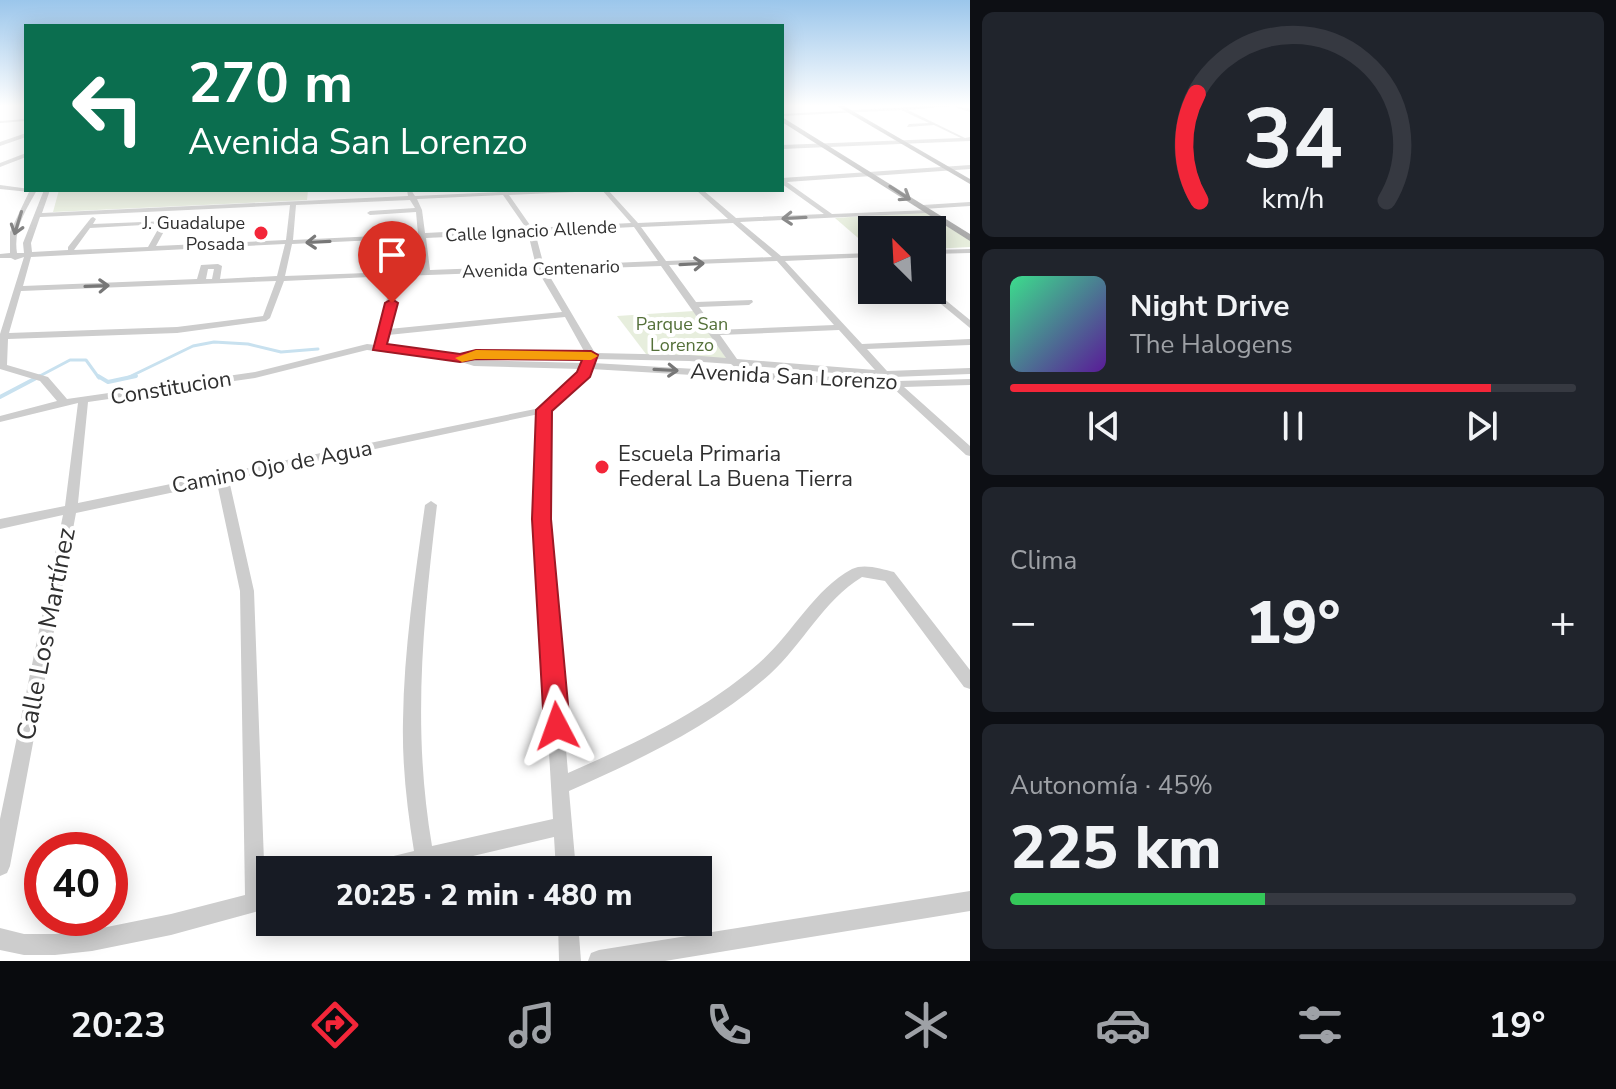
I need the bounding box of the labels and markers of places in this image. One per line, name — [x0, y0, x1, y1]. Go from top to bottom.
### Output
place label: J. Guadalupe Posada — [141, 211, 245, 256]
pin — [358, 221, 426, 303]
marker: J. Guadalupe Posada — [252, 224, 270, 242]
place label: Escuela Primaria Federal La Buena Tierra — [618, 439, 853, 494]
marker: Escuela Primaria Federal La Buena Tierra — [593, 458, 611, 476]

